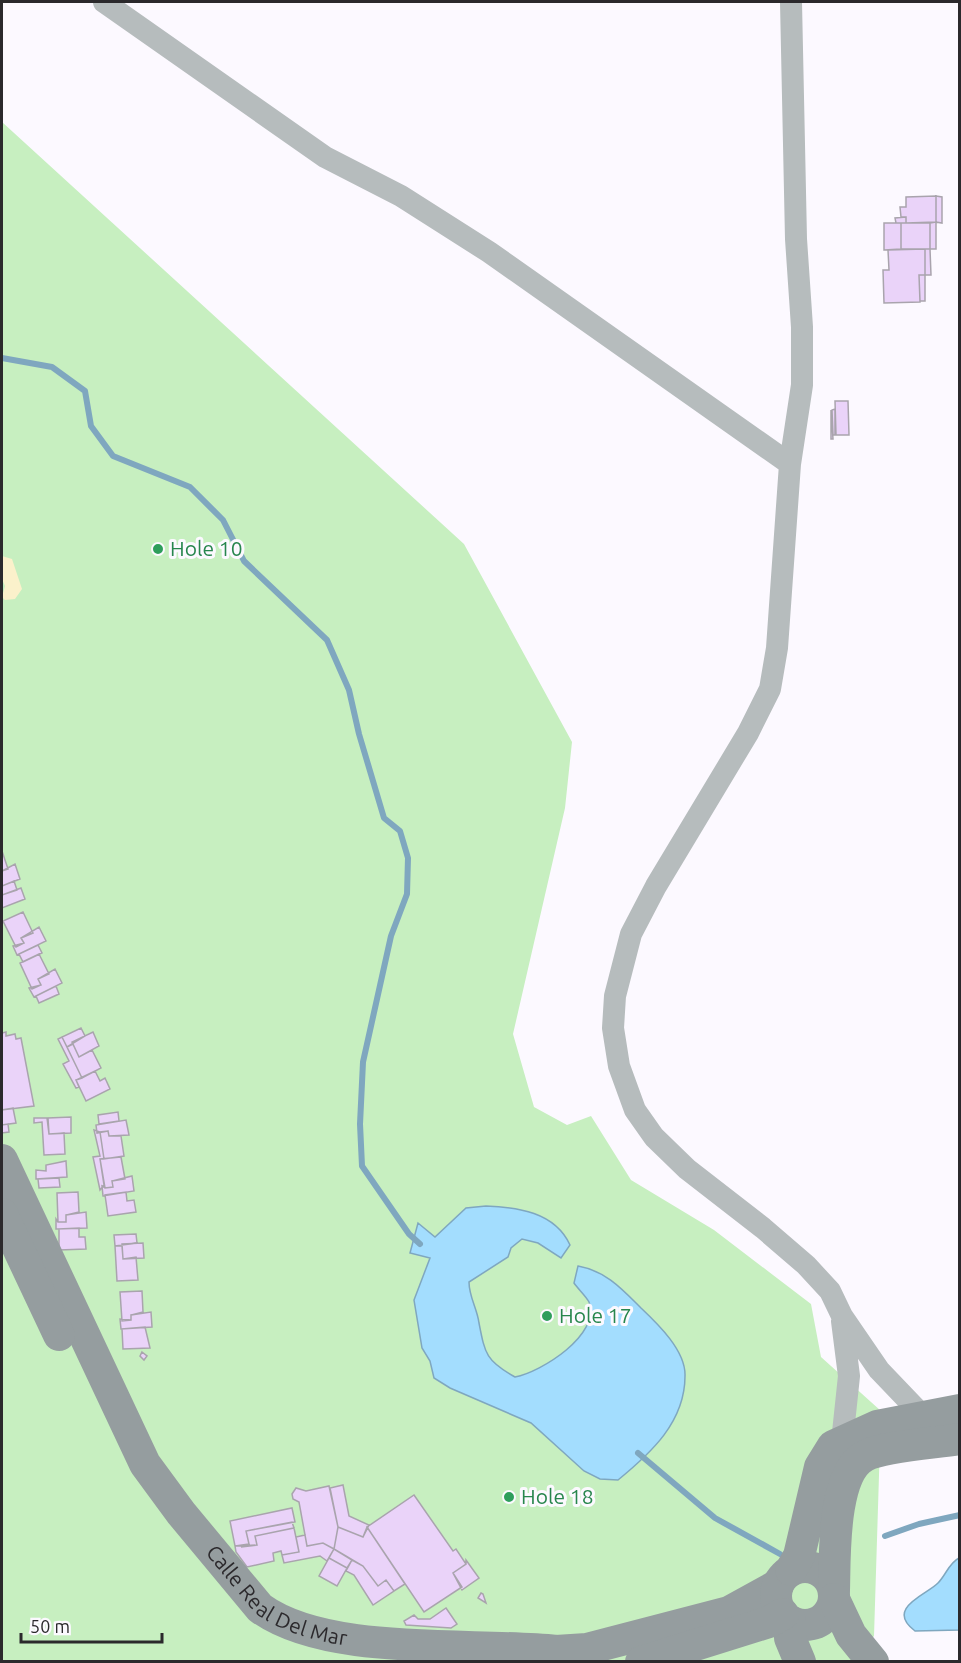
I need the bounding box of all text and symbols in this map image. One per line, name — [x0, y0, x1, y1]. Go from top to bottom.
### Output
place label: Hole 10 — [170, 536, 243, 560]
marker: Hole 10 — [151, 542, 165, 556]
place label: Hole 17 — [559, 1303, 632, 1327]
marker: Hole 17 — [540, 1309, 554, 1323]
place label: Hole 18 — [521, 1484, 594, 1508]
marker: Hole 18 — [502, 1490, 516, 1504]
street label: Calle Real Del Mar — [202, 1540, 349, 1650]
scale bar — [21, 1606, 162, 1644]
text: 50 m — [30, 1616, 70, 1636]

